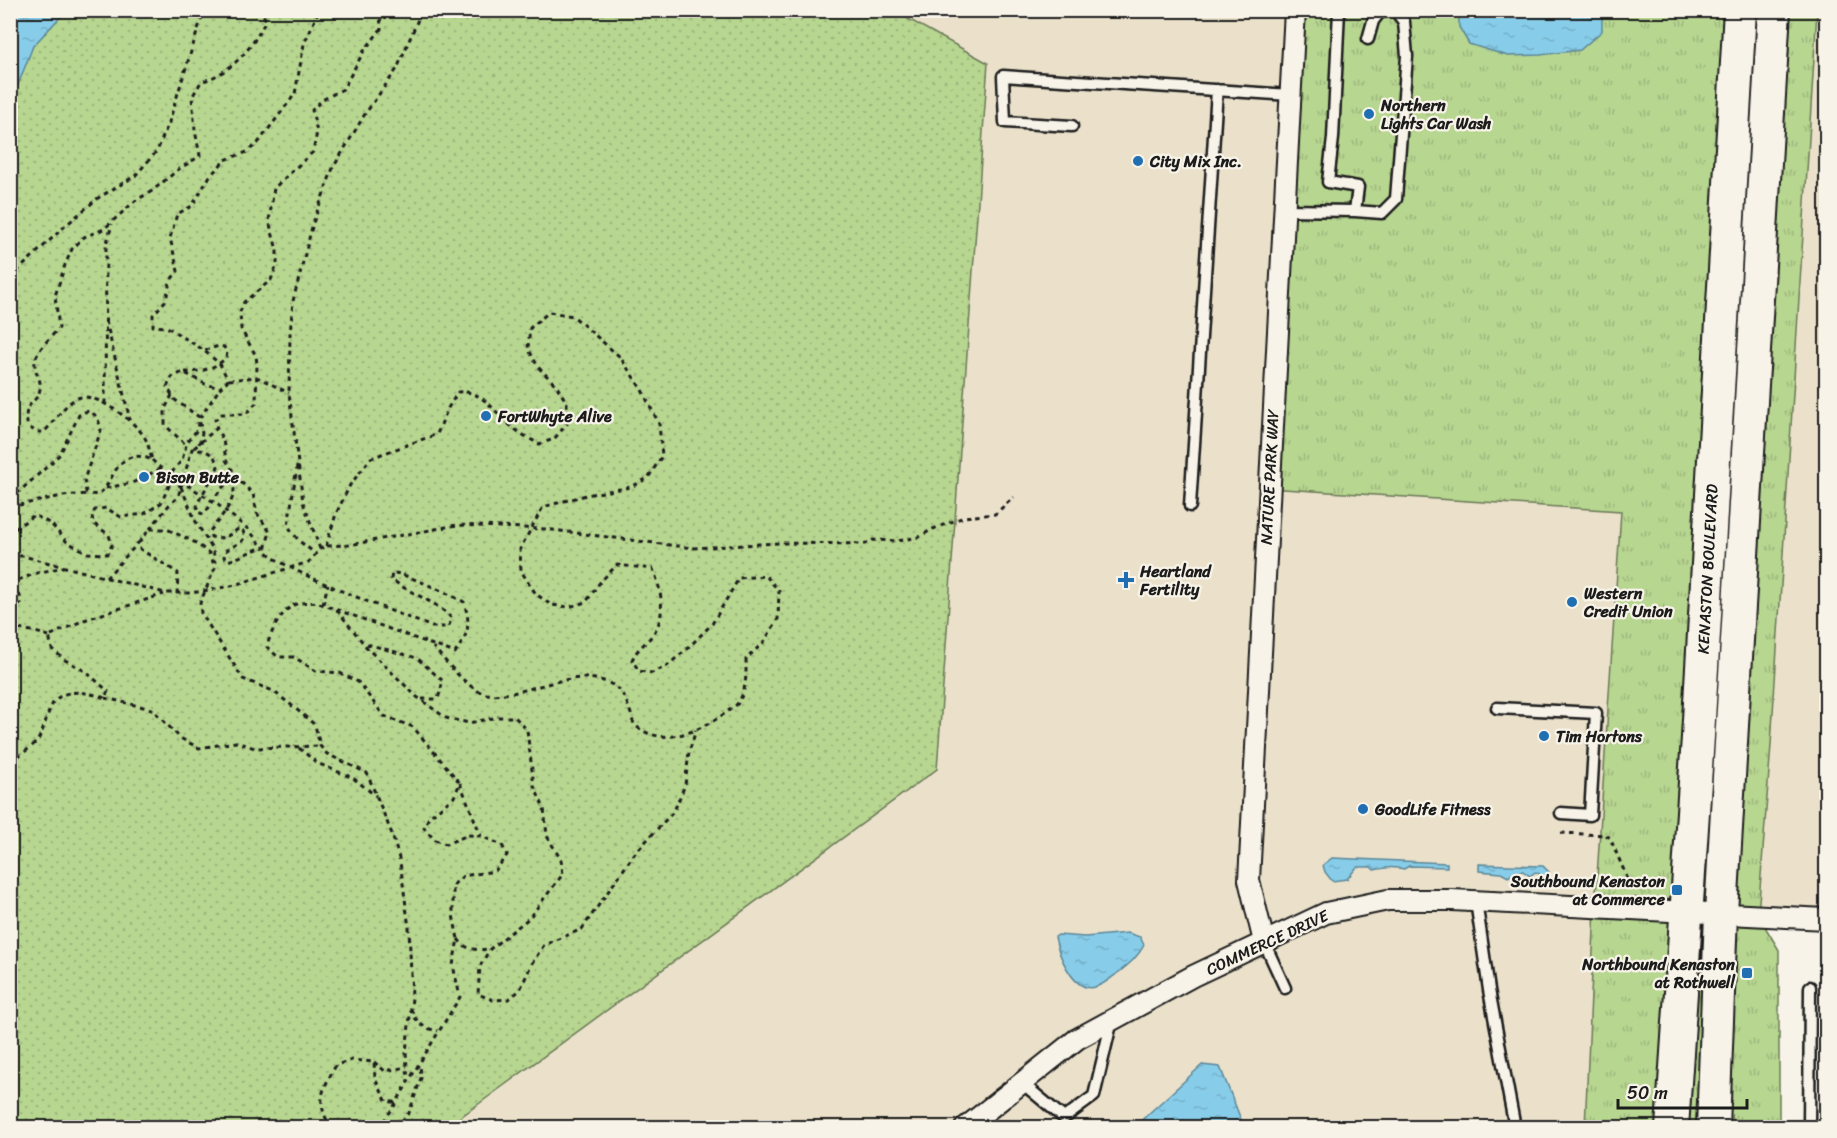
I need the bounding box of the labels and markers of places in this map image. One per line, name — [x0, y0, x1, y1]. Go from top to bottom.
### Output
place label: Northern Lights Car Wash — [1380, 91, 1492, 138]
marker: Northern Lights Car Wash — [1362, 107, 1376, 121]
place label: City Mix Inc. — [1149, 147, 1242, 176]
marker: City Mix Inc. — [1131, 154, 1145, 168]
place label: FortWhyte Alive — [497, 402, 612, 431]
marker: FortWhyte Alive — [479, 409, 493, 423]
place label: Bison Butte — [156, 463, 240, 492]
marker: Bison Butte — [137, 470, 151, 484]
place label: Heartland Fertility — [1139, 557, 1212, 604]
marker: Heartland Fertility — [1117, 571, 1135, 589]
place label: Western Credit Union — [1583, 579, 1673, 626]
marker: Western Credit Union — [1565, 595, 1579, 609]
place label: Tim Hortons — [1556, 722, 1643, 751]
marker: Tim Hortons — [1537, 729, 1551, 743]
place label: GoodLife Fitness — [1374, 795, 1491, 824]
marker: GoodLife Fitness — [1356, 802, 1370, 816]
place label: Southbound Kenaston at Commerce — [1510, 867, 1666, 914]
marker: Southbound Kenaston at Commerce — [1670, 883, 1684, 897]
place label: Northbound Kenaston at Rothwell — [1581, 950, 1736, 997]
marker: Northbound Kenaston at Rothwell — [1740, 966, 1754, 980]

